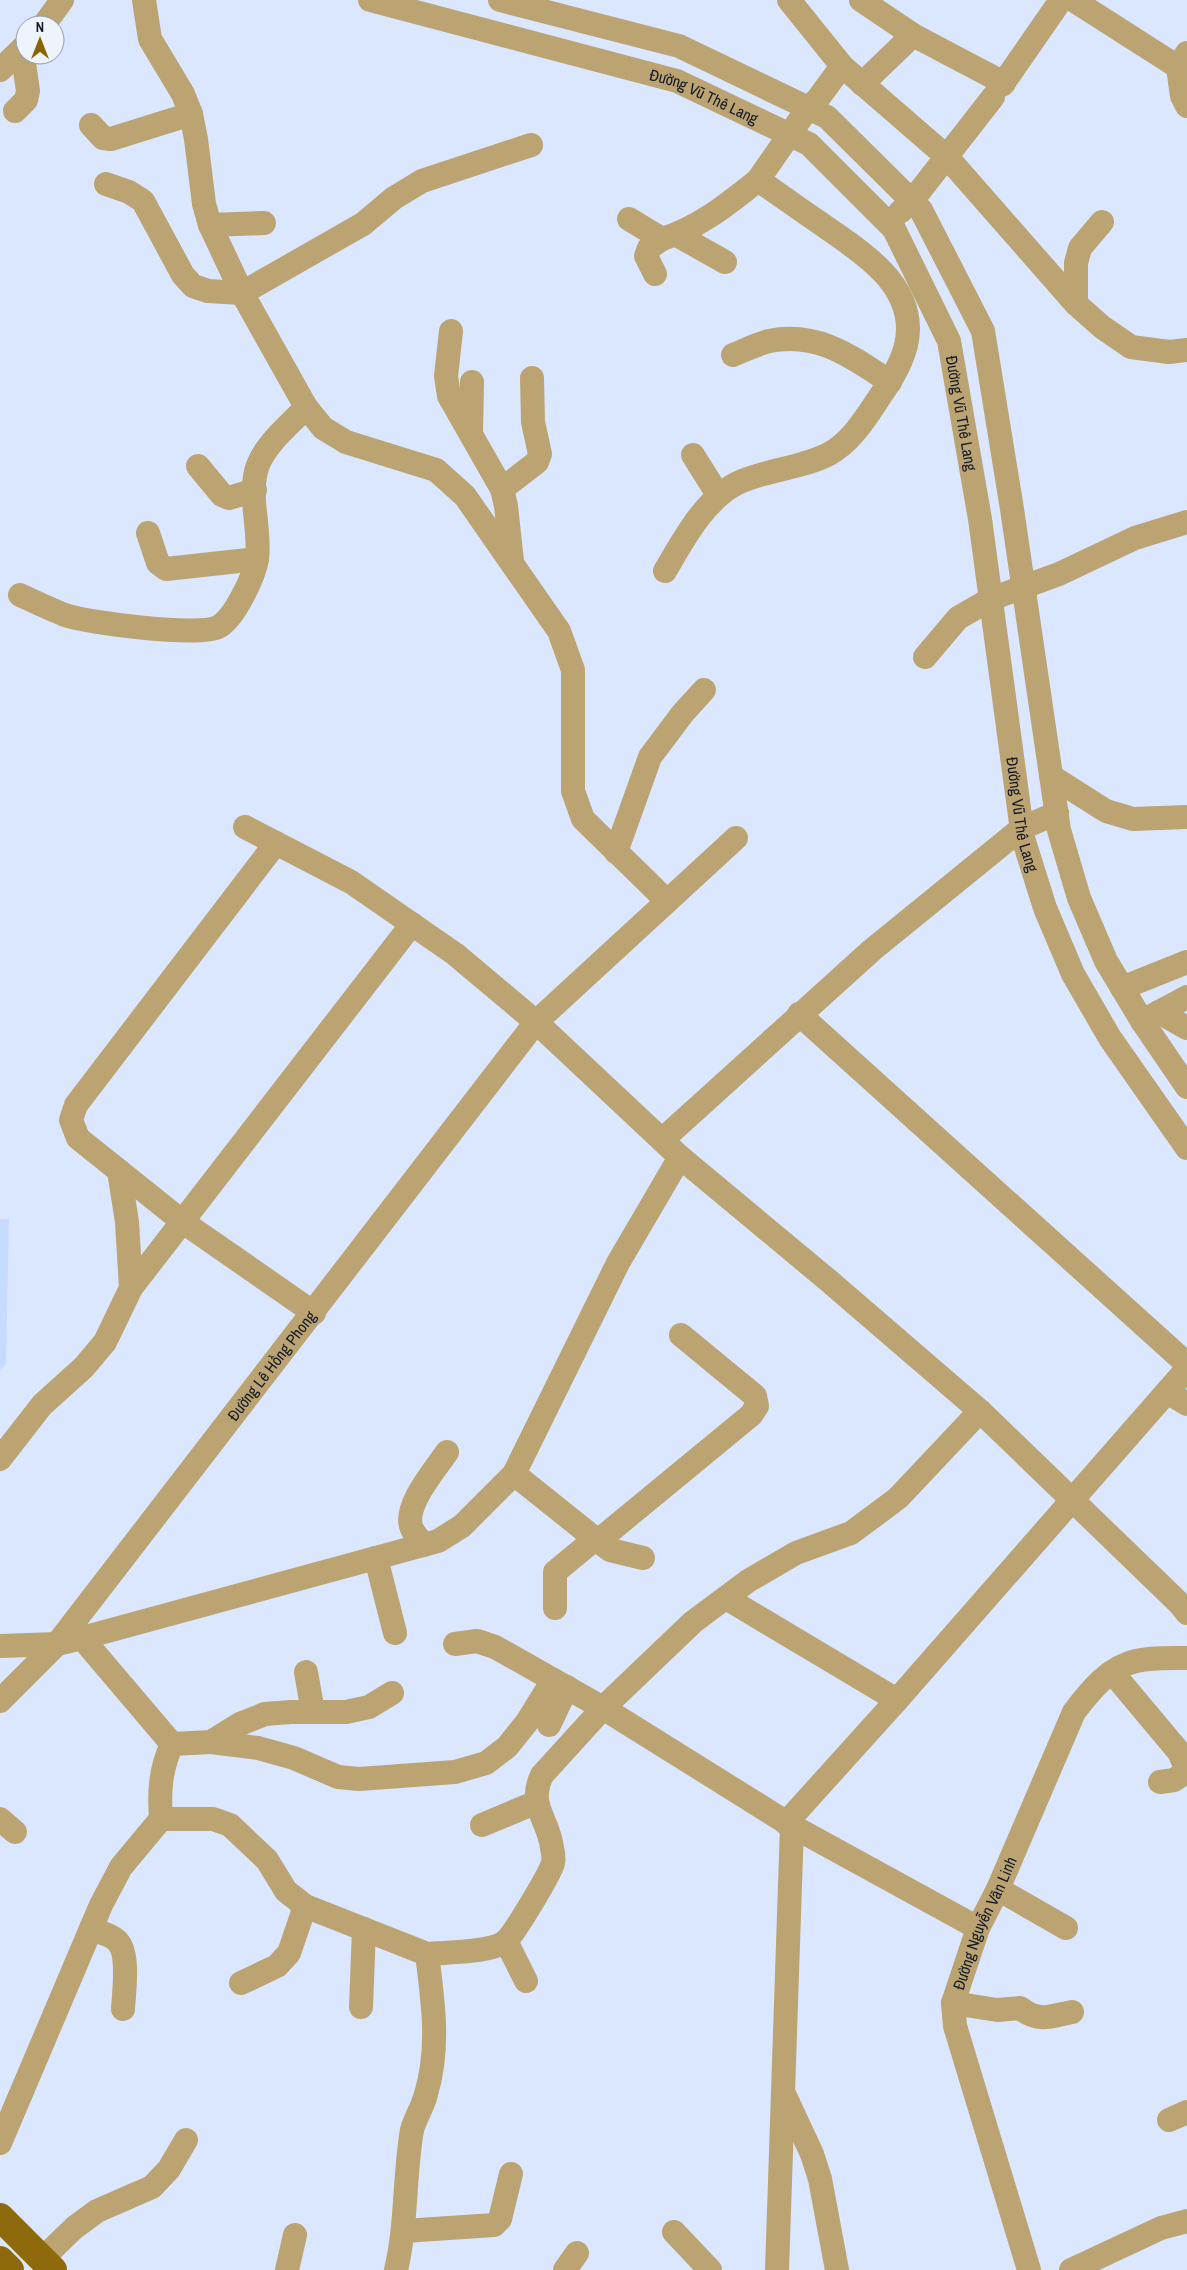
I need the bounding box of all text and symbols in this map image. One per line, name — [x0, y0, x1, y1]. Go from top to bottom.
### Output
north arrow — [15, 15, 65, 65]
text: N — [36, 18, 44, 36]
street label: Đường Vũ Thê Lang — [647, 63, 763, 130]
street label: Đường Vũ Thê Lang — [941, 354, 983, 473]
street label: Đường Vũ Thê Lang — [1001, 756, 1044, 875]
street label: Đường Lê Hồng Phong — [222, 1305, 321, 1425]
street label: Đường Nguyễn Văn Linh — [947, 1853, 1022, 1993]

